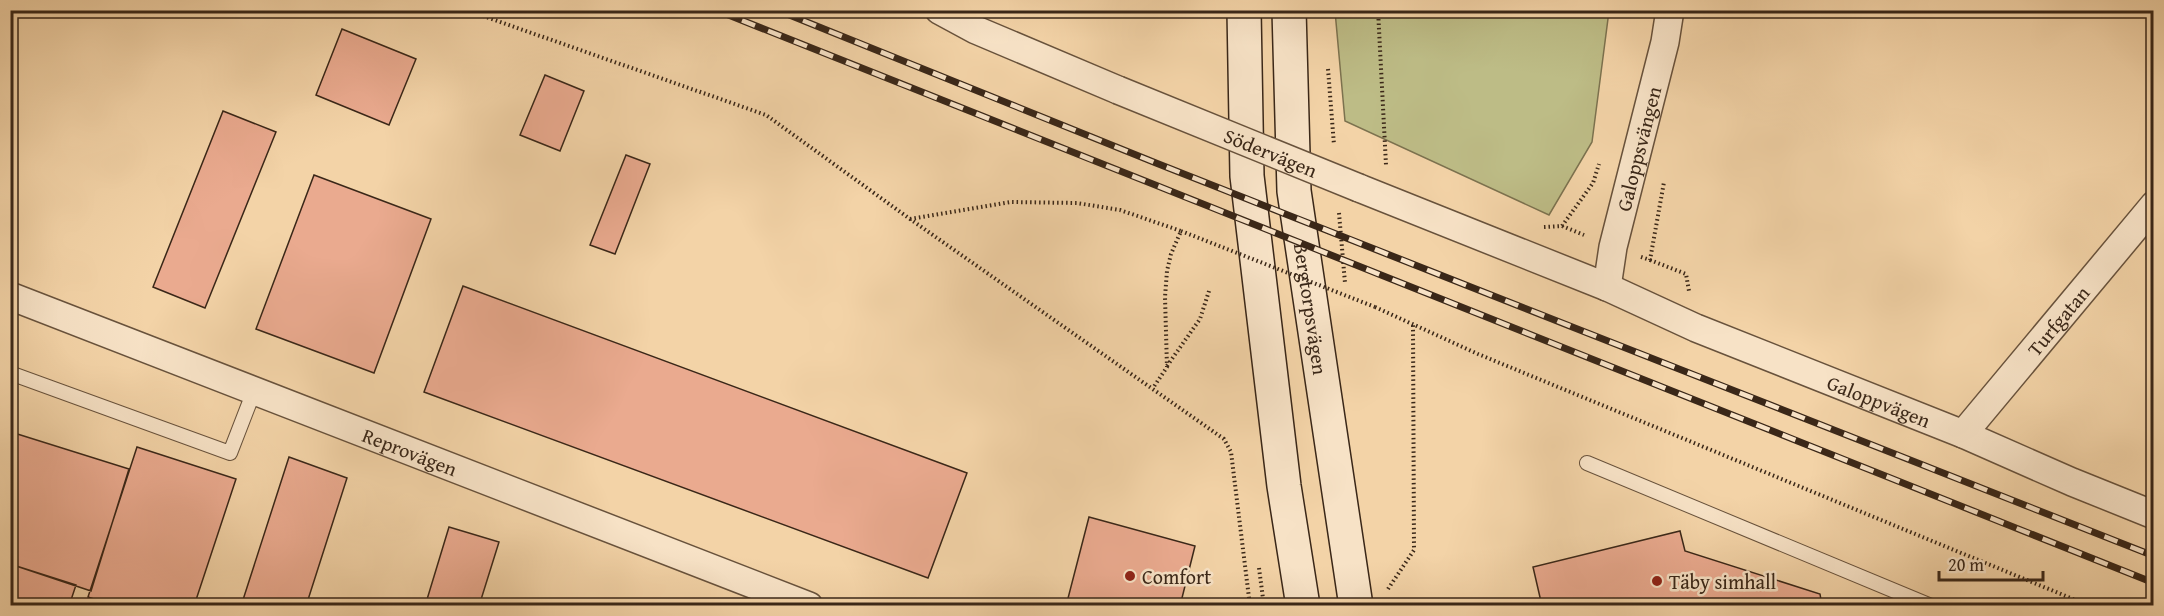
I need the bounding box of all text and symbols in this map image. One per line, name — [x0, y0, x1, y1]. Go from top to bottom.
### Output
street label: Galoppsvängen — [1608, 83, 1668, 214]
street label: Södervägen — [1220, 120, 1322, 184]
street label: Bergtorpsvägen — [1287, 241, 1336, 377]
street label: Turfgatan — [2020, 279, 2096, 362]
street label: Galoppvägen — [1823, 367, 1935, 434]
street label: Reprovägen — [358, 420, 462, 483]
scale bar — [1939, 544, 2042, 582]
text: 20 m — [1948, 551, 1984, 578]
place label: Comfort — [1142, 562, 1211, 591]
place label: Täby simhall — [1669, 567, 1777, 596]
marker: Comfort — [1123, 569, 1137, 583]
marker: Täby simhall — [1650, 574, 1664, 588]

